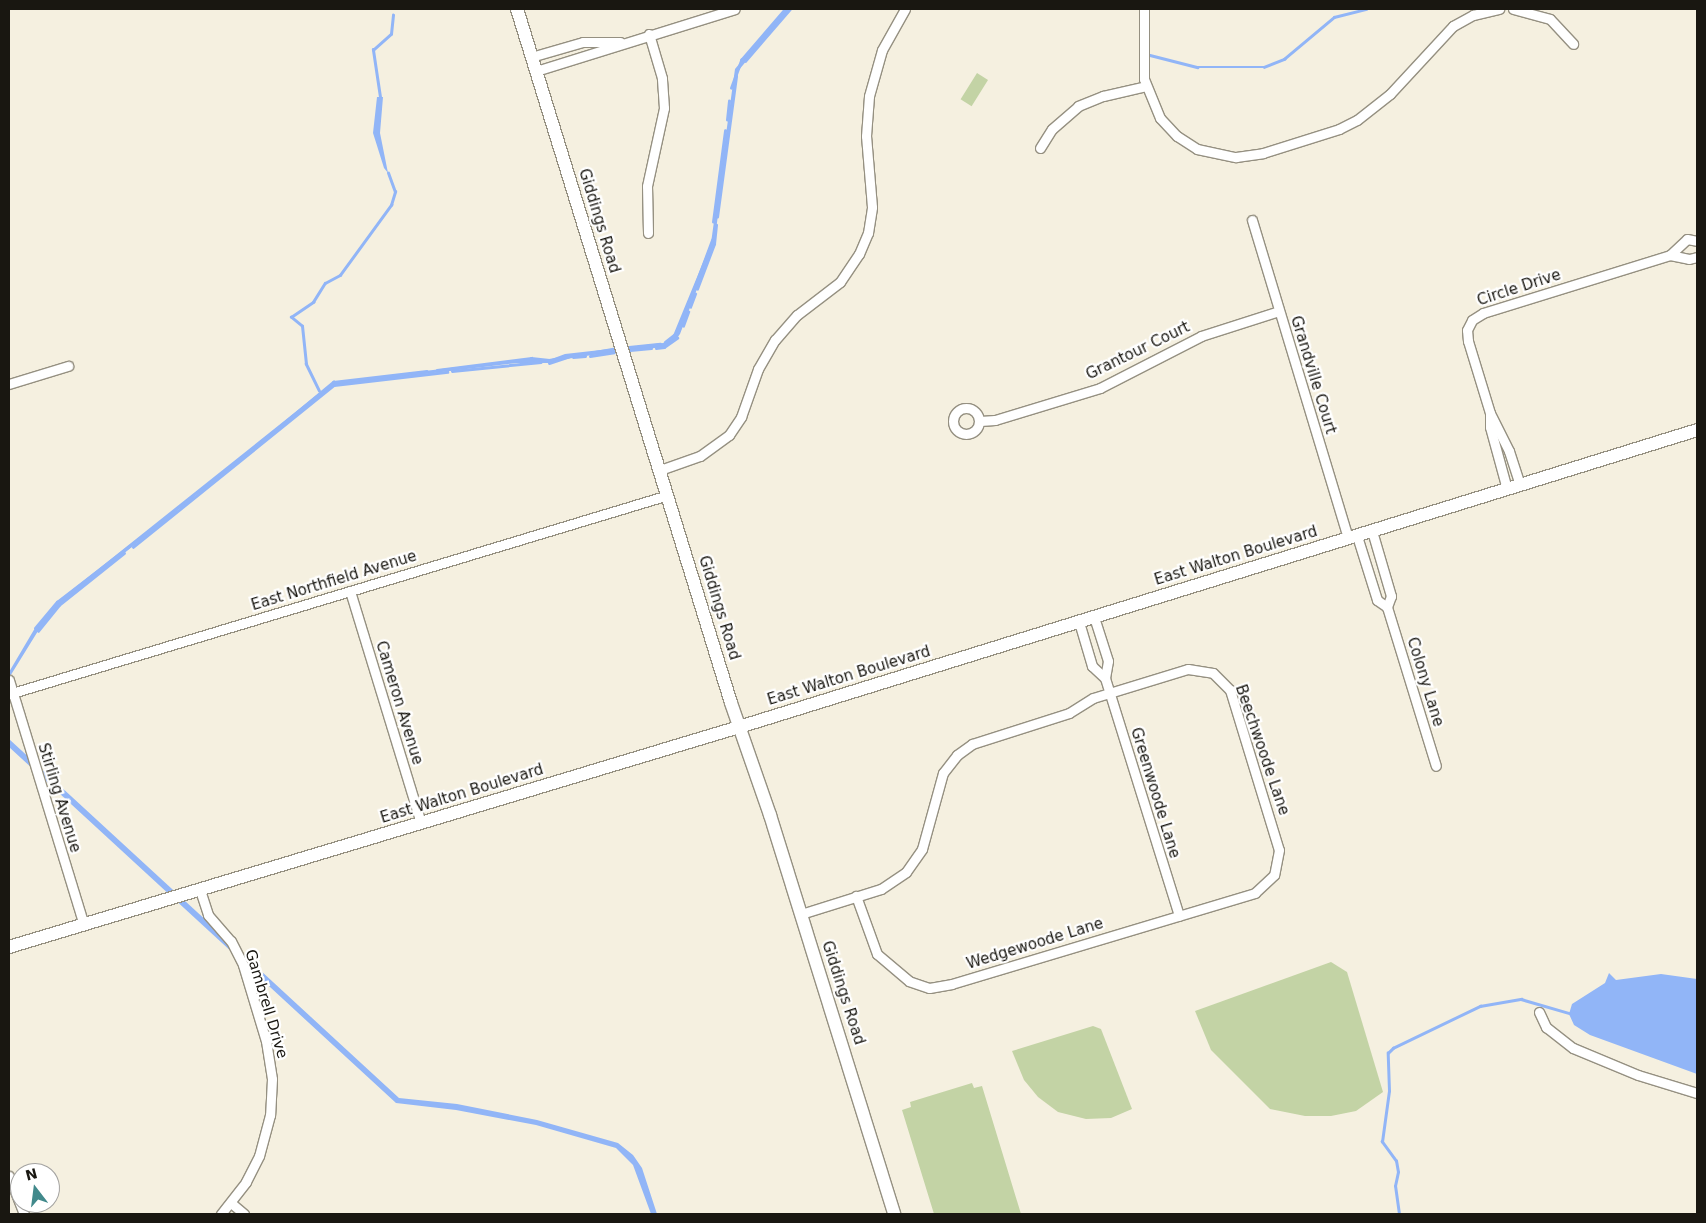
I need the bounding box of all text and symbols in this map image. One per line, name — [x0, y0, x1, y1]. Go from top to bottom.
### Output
street label: Giddings Road — [575, 167, 623, 275]
street label: Circle Drive — [1475, 266, 1563, 310]
street label: Grandville Court — [1286, 314, 1340, 436]
street label: Grantour Court — [1083, 318, 1193, 384]
street label: East Walton Boulevard — [1152, 523, 1320, 589]
street label: East Northfield Avenue — [249, 547, 419, 615]
street label: Giddings Road — [695, 554, 743, 662]
street label: Colony Lane — [1403, 635, 1447, 729]
street label: Cameron Avenue — [372, 639, 426, 767]
street label: East Walton Boulevard — [765, 643, 933, 709]
street label: Beechwoode Lane — [1231, 682, 1293, 818]
street label: Greenwoode Lane — [1127, 725, 1183, 861]
street label: Stirling Avenue — [34, 741, 84, 855]
street label: East Walton Boulevard — [378, 761, 546, 827]
street label: Wedgewoode Lane — [965, 915, 1105, 973]
street label: Giddings Road — [818, 939, 868, 1047]
street label: Gambrell Drive — [241, 947, 291, 1061]
north arrow — [10, 1163, 60, 1213]
text: N — [24, 1165, 39, 1184]

